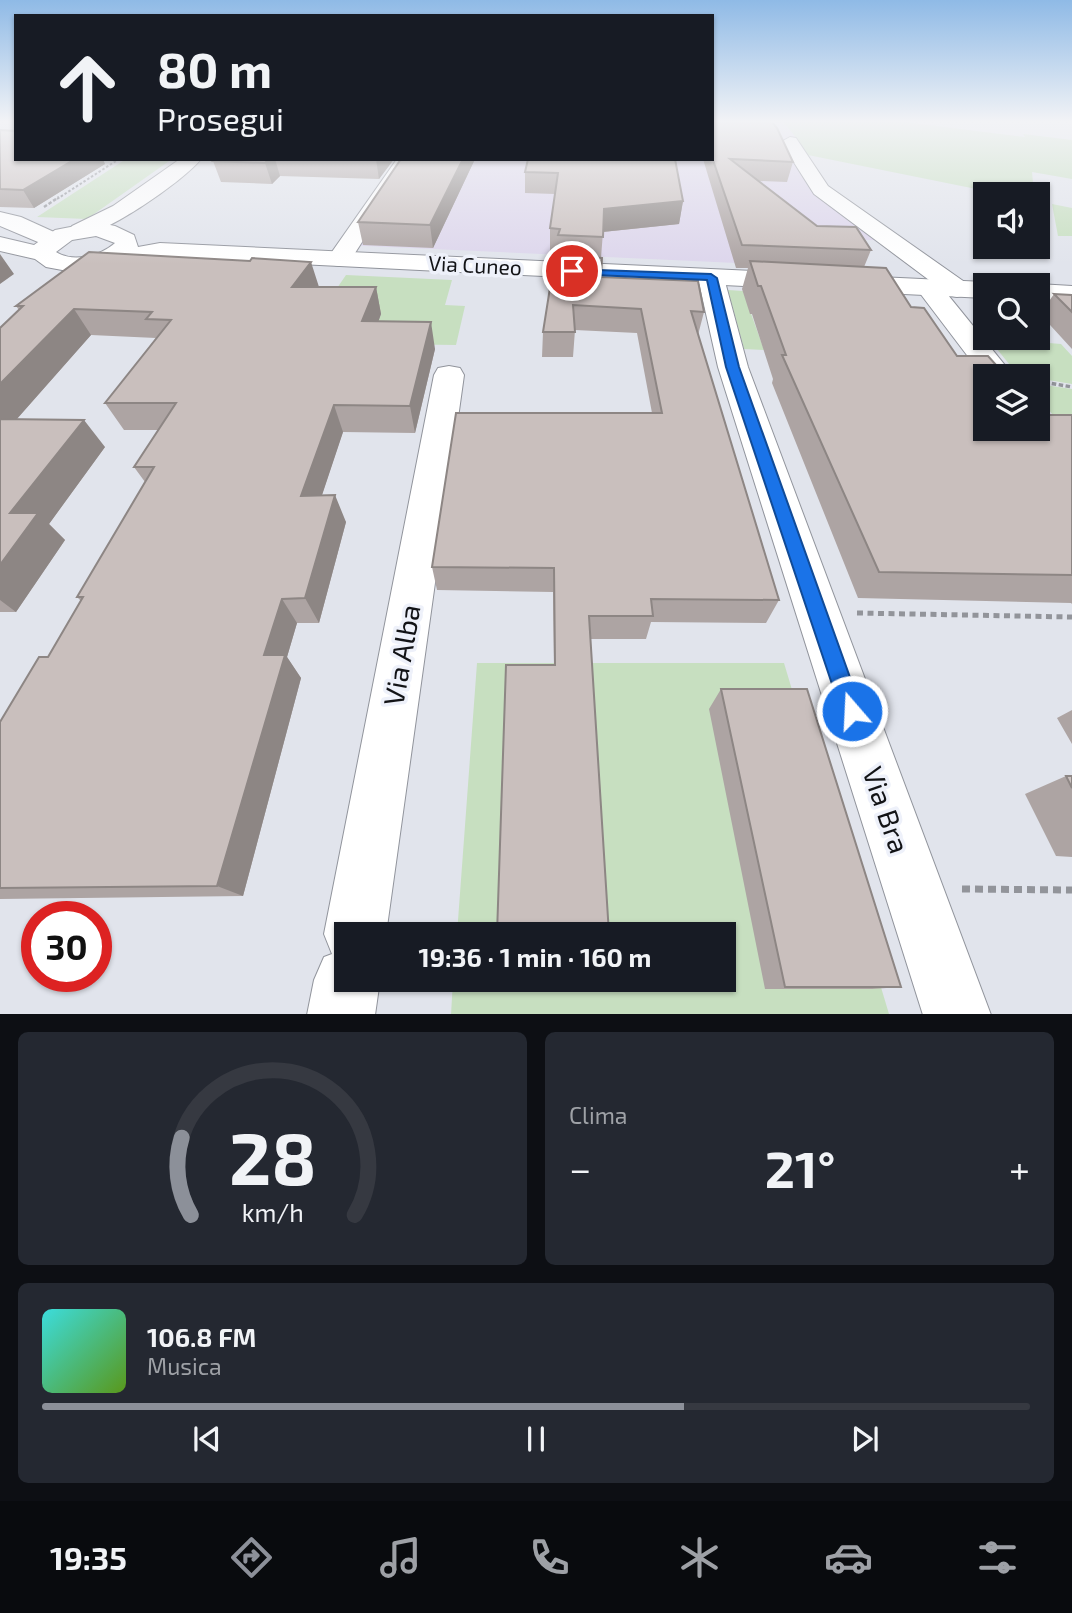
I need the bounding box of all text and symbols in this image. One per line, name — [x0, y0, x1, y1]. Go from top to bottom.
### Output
text: 80 m — [157, 39, 272, 98]
icon: ahead — [42, 42, 133, 133]
text: Prosegui — [157, 99, 284, 137]
map controls — [973, 182, 1050, 441]
button: sound — [973, 182, 1050, 259]
pin — [542, 241, 602, 301]
street label: Via Cuneo — [428, 250, 522, 279]
icon: arrive — [553, 252, 591, 290]
button: search — [973, 273, 1050, 350]
button: layers — [973, 364, 1050, 441]
street label: Via Alba — [375, 602, 427, 708]
position arrow — [815, 674, 889, 748]
street label: Via Bra — [856, 762, 918, 858]
speed limit sign: 30 — [21, 901, 112, 992]
text: 19:36 · 1 min · 160 m — [419, 941, 651, 972]
text: Clima — [569, 1101, 627, 1129]
text: 28 — [229, 1112, 316, 1200]
text: 21° — [765, 1136, 835, 1198]
text: − — [569, 1145, 591, 1191]
text: + — [1009, 1145, 1030, 1191]
text: km/h — [241, 1196, 304, 1226]
text: 106.8 FM — [147, 1321, 256, 1352]
text: Musica — [147, 1352, 222, 1380]
icon: previous — [188, 1420, 226, 1458]
icon: pause — [517, 1420, 555, 1458]
icon: next — [846, 1420, 884, 1458]
icon: directions — [227, 1533, 276, 1582]
icon: music — [376, 1533, 425, 1582]
icon: phone — [525, 1533, 574, 1582]
icon: climate — [675, 1533, 724, 1582]
icon: car — [824, 1533, 873, 1582]
icon: filters — [973, 1533, 1022, 1582]
text: 19:35 — [50, 1538, 127, 1576]

